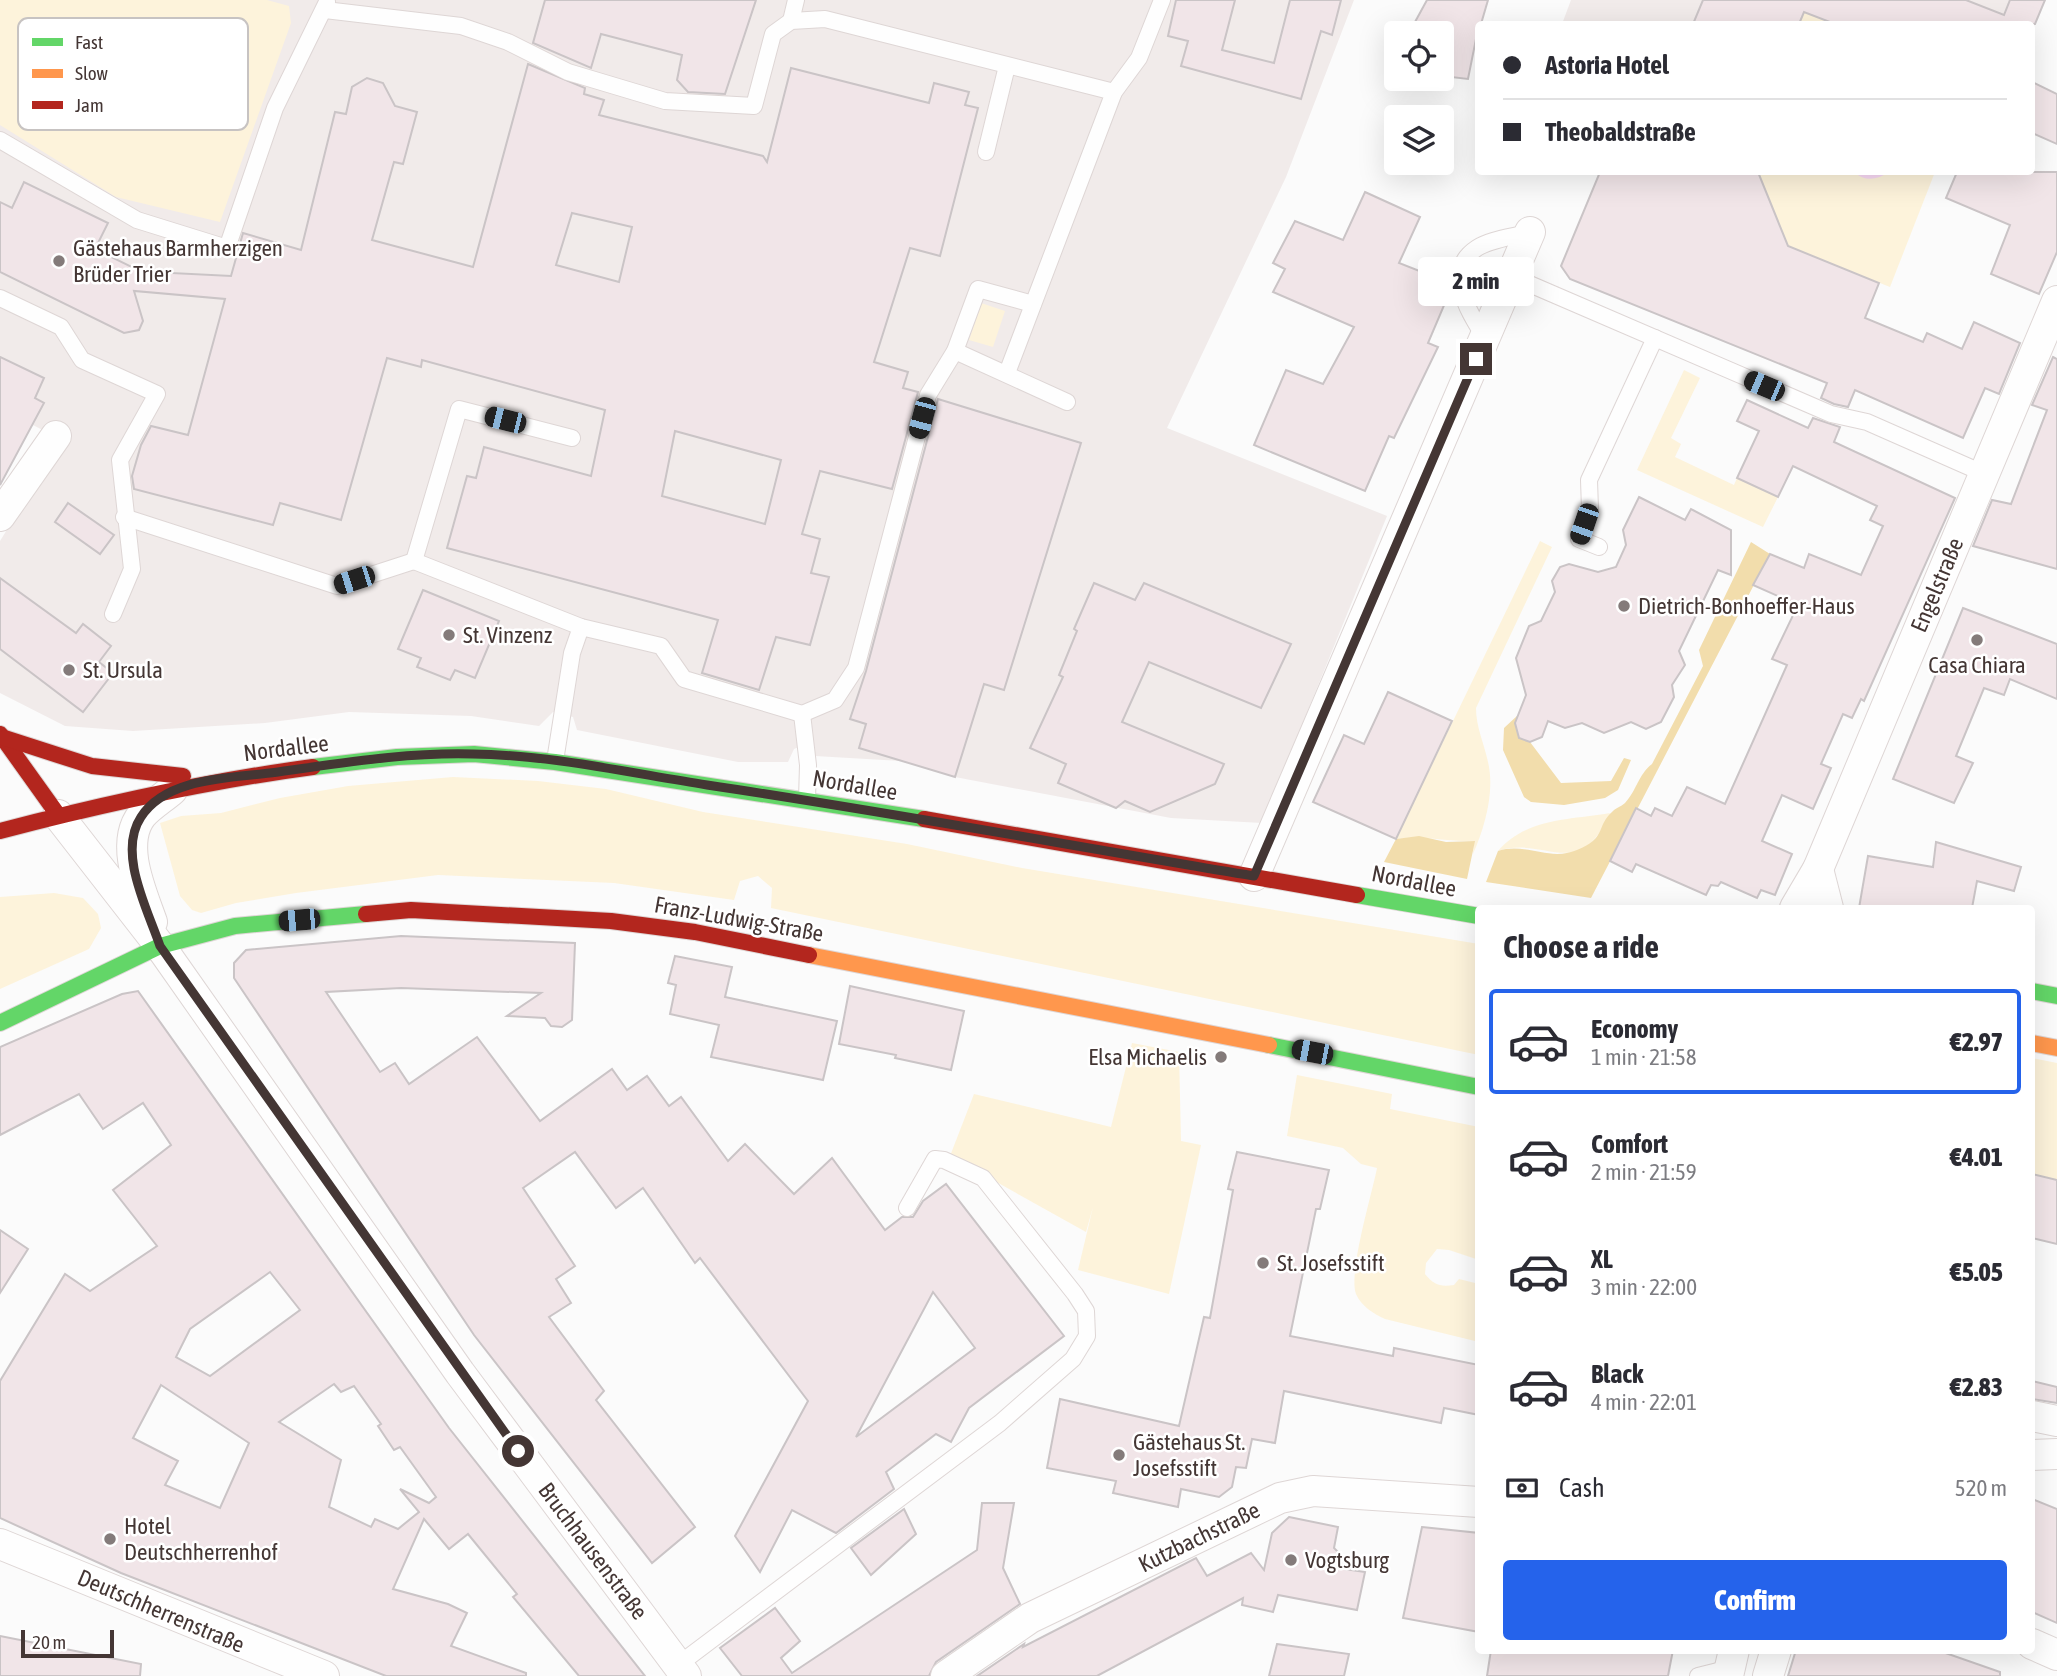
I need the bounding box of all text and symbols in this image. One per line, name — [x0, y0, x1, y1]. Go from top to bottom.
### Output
legend — [18, 18, 248, 130]
map controls — [1384, 21, 1454, 175]
button: locate — [1384, 21, 1454, 91]
text: Fast — [75, 31, 103, 53]
text: Astoria Hotel — [1545, 50, 1669, 80]
text: Slow — [75, 62, 109, 84]
text: Jam — [75, 94, 104, 116]
button: layers — [1384, 105, 1454, 175]
text: Theobaldstraße — [1545, 117, 1696, 147]
place label: Gästehaus Barmherzigen Brüder Trier — [73, 235, 283, 287]
marker: Gästehaus Barmherzigen Brüder Trier — [51, 253, 67, 269]
callout: 2 min — [1418, 258, 1534, 306]
text: 2 min — [1453, 268, 1499, 294]
route end — [1460, 343, 1492, 375]
car — [1741, 368, 1788, 404]
car — [907, 395, 938, 441]
car — [483, 405, 528, 435]
car — [1568, 501, 1601, 547]
street label: Engelstraße — [1906, 534, 1968, 636]
car — [331, 564, 378, 596]
place label: Dietrich-Bonhoeffer-Haus — [1638, 593, 1855, 619]
marker: Dietrich-Bonhoeffer-Haus — [1616, 598, 1632, 614]
place label: St. Vinzenz — [463, 622, 552, 648]
marker: St. Vinzenz — [441, 627, 457, 643]
marker: Casa Chiara — [1969, 632, 1985, 648]
place label: Casa Chiara — [1928, 652, 2026, 678]
place label: St. Ursula — [83, 657, 163, 683]
marker: St. Ursula — [61, 662, 77, 678]
street label: Nordallee — [242, 730, 330, 766]
street label: Nordallee — [811, 765, 899, 805]
street label: Nordallee — [1370, 860, 1458, 902]
street label: Franz-Ludwig-Straße — [652, 891, 826, 947]
car — [278, 908, 321, 932]
text: Choose a ride — [1503, 928, 1659, 965]
icon: car — [1507, 1010, 1570, 1073]
text: Economy — [1591, 1014, 1678, 1044]
text: €2.97 — [1950, 1027, 2003, 1057]
car — [1290, 1038, 1335, 1066]
place label: Elsa Michaelis — [1088, 1044, 1207, 1070]
text: 1 min · 21:58 — [1591, 1044, 1697, 1070]
marker: Elsa Michaelis — [1213, 1049, 1229, 1065]
icon: car — [1507, 1125, 1570, 1188]
text: Comfort — [1591, 1129, 1668, 1159]
text: €4.01 — [1950, 1142, 2003, 1172]
text: 2 min · 21:59 — [1591, 1159, 1697, 1185]
icon: car — [1507, 1240, 1570, 1303]
text: XL — [1591, 1244, 1613, 1274]
place label: St. Josefsstift — [1277, 1250, 1385, 1276]
marker: St. Josefsstift — [1255, 1255, 1271, 1271]
text: €5.05 — [1950, 1257, 2003, 1287]
text: 3 min · 22:00 — [1591, 1274, 1697, 1300]
icon: car — [1507, 1355, 1570, 1418]
text: Black — [1591, 1359, 1643, 1389]
text: €2.83 — [1950, 1372, 2003, 1402]
text: 4 min · 22:01 — [1591, 1389, 1697, 1415]
place label: Gästehaus St. Josefsstift — [1133, 1429, 1245, 1481]
route start — [502, 1435, 534, 1467]
marker: Gästehaus St. Josefsstift — [1111, 1447, 1127, 1463]
icon: cash — [1503, 1469, 1541, 1507]
text: Cash — [1559, 1473, 1605, 1503]
text: 520 m — [1955, 1475, 2007, 1501]
street label: Bruchhausenstraße — [533, 1478, 653, 1624]
street label: Kutzbachstraße — [1134, 1497, 1264, 1577]
place label: Hotel Deutschherrenhof — [124, 1513, 278, 1565]
marker: Hotel Deutschherrenhof — [102, 1531, 118, 1547]
place label: Vogtsburg — [1305, 1547, 1389, 1573]
marker: Vogtsburg — [1283, 1552, 1299, 1568]
button: Confirm — [1503, 1560, 2007, 1640]
street label: Deutschherrenstraße — [74, 1564, 248, 1658]
scale bar — [21, 1627, 114, 1659]
text: 20 m — [32, 1631, 66, 1653]

